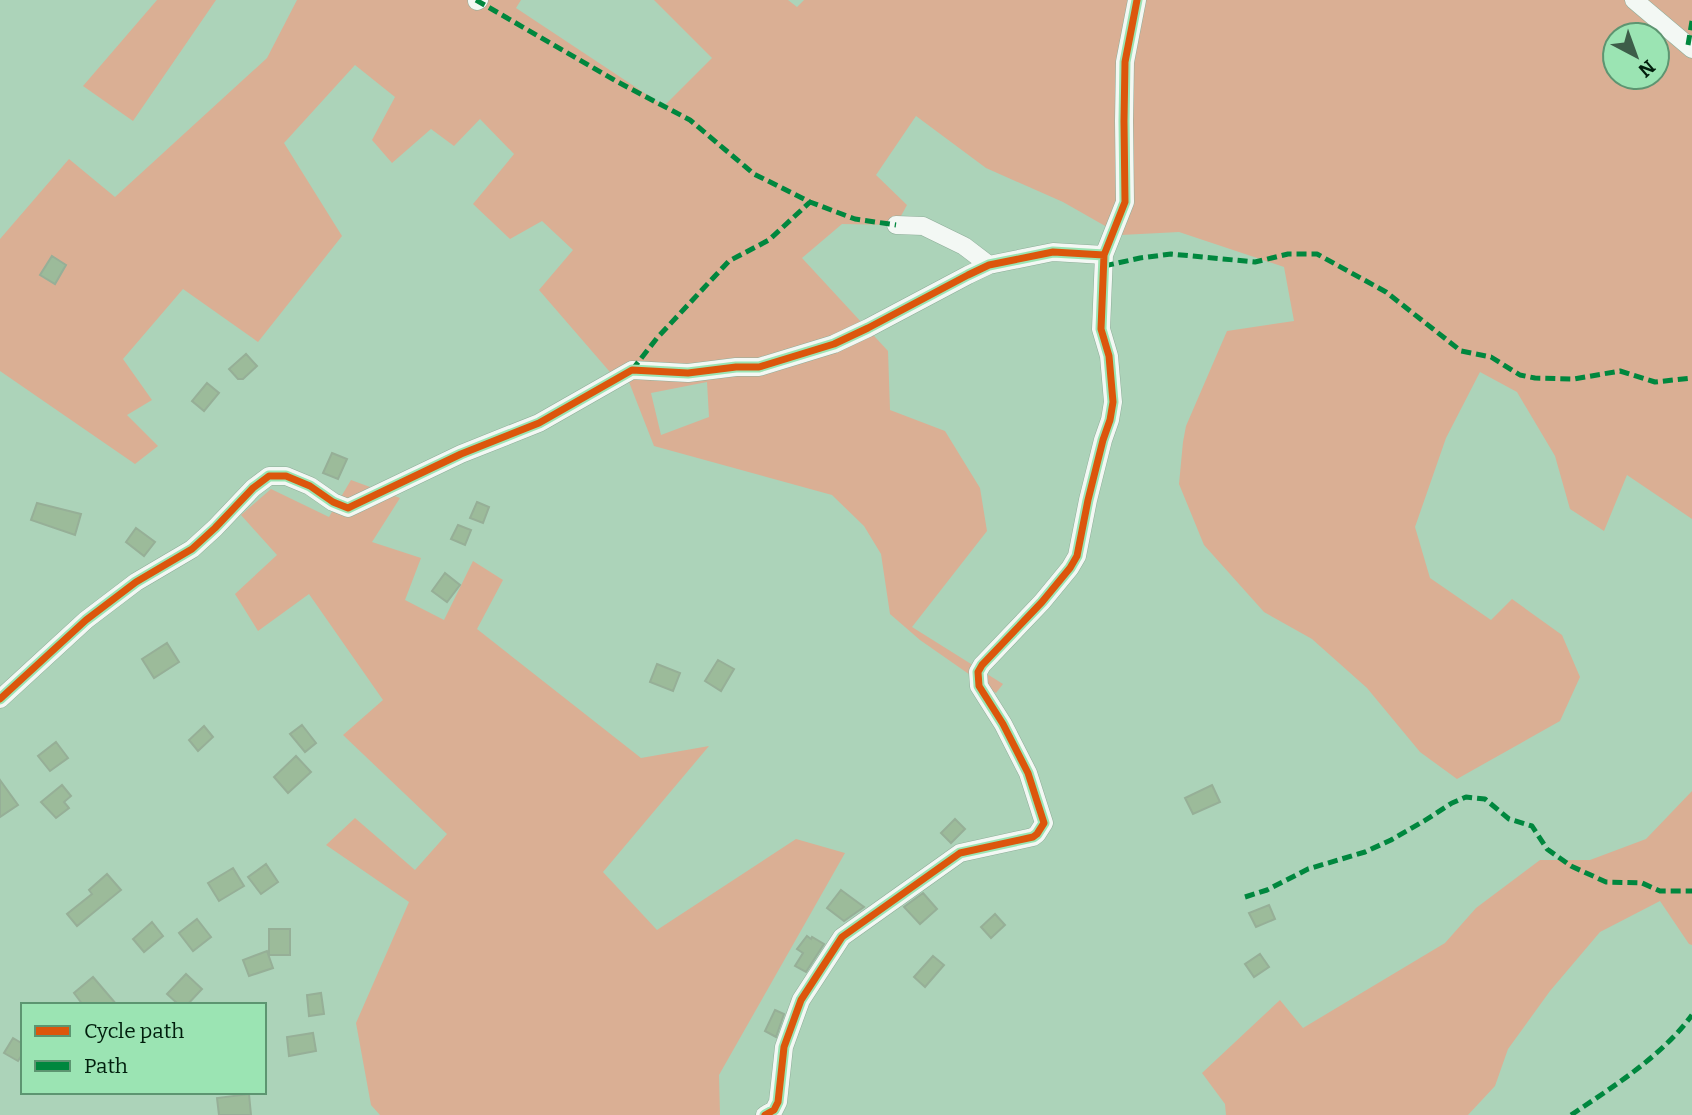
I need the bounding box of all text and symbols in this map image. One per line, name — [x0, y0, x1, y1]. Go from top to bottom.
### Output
north arrow — [1601, 21, 1671, 91]
text: N — [1633, 55, 1660, 82]
legend — [21, 1003, 266, 1094]
text: Cycle path — [84, 1018, 184, 1044]
text: Path — [84, 1053, 128, 1079]

